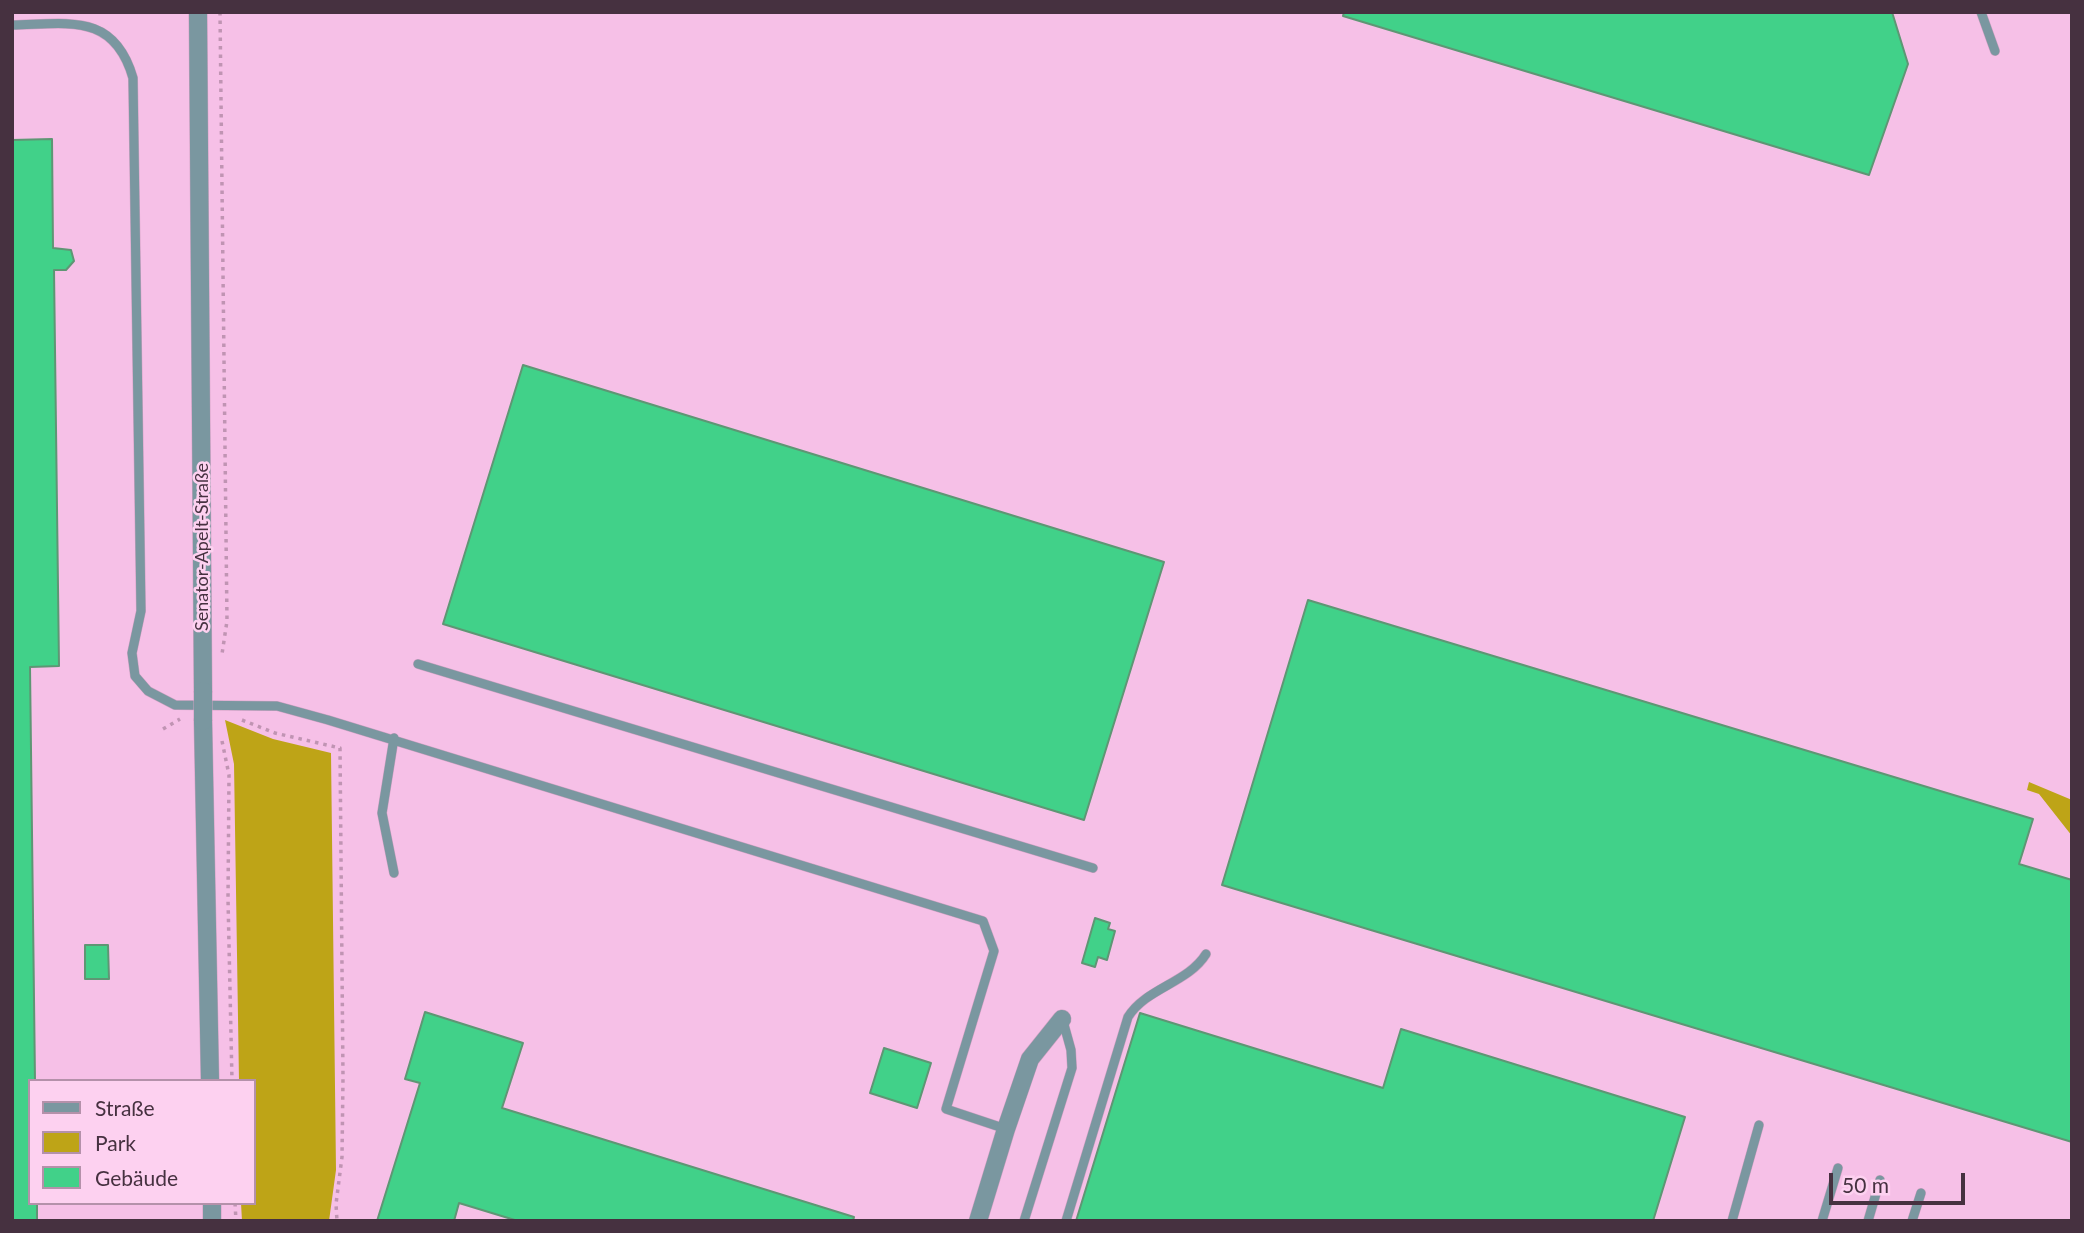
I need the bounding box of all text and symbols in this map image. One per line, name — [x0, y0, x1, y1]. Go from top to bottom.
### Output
street label: Senator-Apelt-Straße — [191, 463, 213, 631]
legend — [28, 1079, 256, 1205]
text: Straße — [95, 1095, 155, 1120]
text: Park — [95, 1130, 136, 1155]
scale bar — [1832, 1160, 1968, 1204]
text: Gebäude — [95, 1165, 178, 1190]
text: 50 m — [1842, 1172, 1889, 1197]

